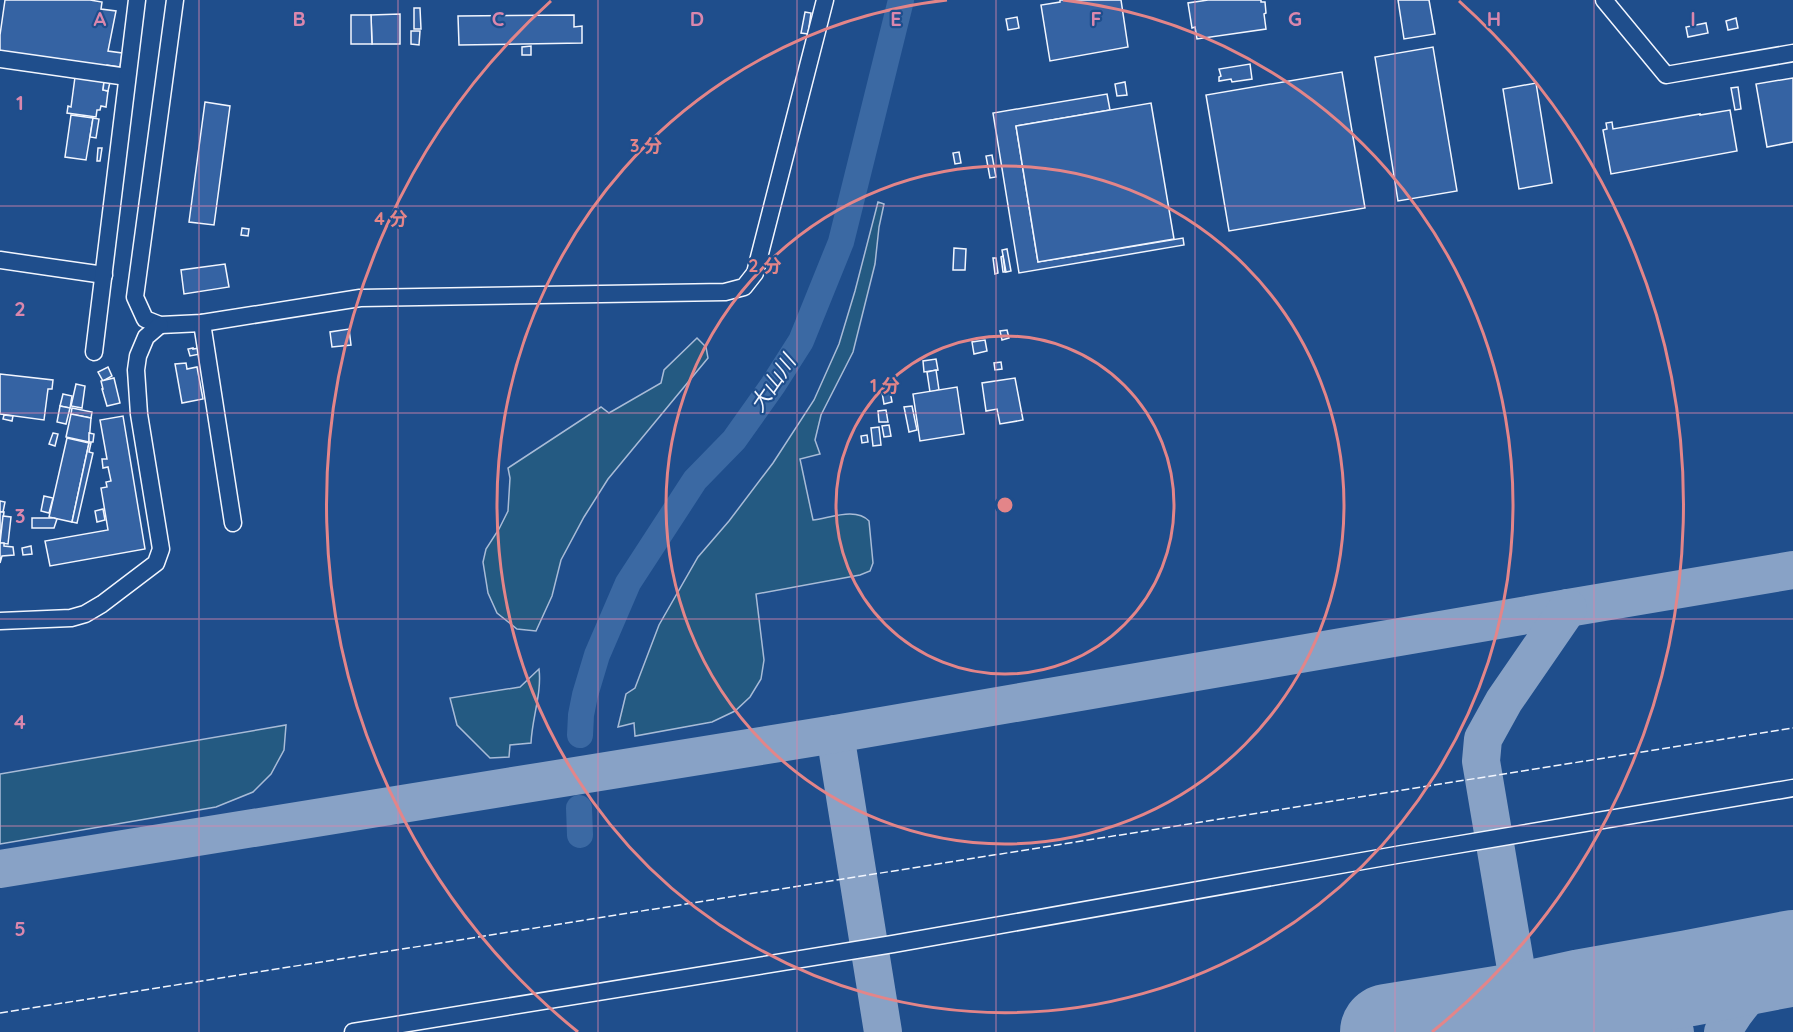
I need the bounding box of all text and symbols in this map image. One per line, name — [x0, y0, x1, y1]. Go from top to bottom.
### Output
text: A — [94, 6, 107, 31]
text: B — [292, 6, 306, 31]
text: C — [492, 6, 505, 31]
text: D — [690, 6, 704, 31]
text: E — [890, 6, 902, 31]
text: F — [1090, 6, 1102, 31]
text: G — [1288, 6, 1302, 31]
text: H — [1487, 6, 1501, 31]
text: I — [1690, 6, 1696, 31]
text: 1 — [16, 90, 24, 115]
text: 3 分 — [630, 134, 662, 157]
text: 4 分 — [374, 207, 408, 230]
text: 2 分 — [748, 254, 782, 277]
text: 2 — [14, 296, 26, 321]
water label: 大山川 — [744, 348, 802, 416]
text: 1 分 — [870, 374, 900, 397]
centre of rings — [995, 495, 1015, 515]
text: 3 — [15, 503, 25, 528]
text: 4 — [14, 709, 26, 734]
text: 5 — [14, 916, 26, 941]

